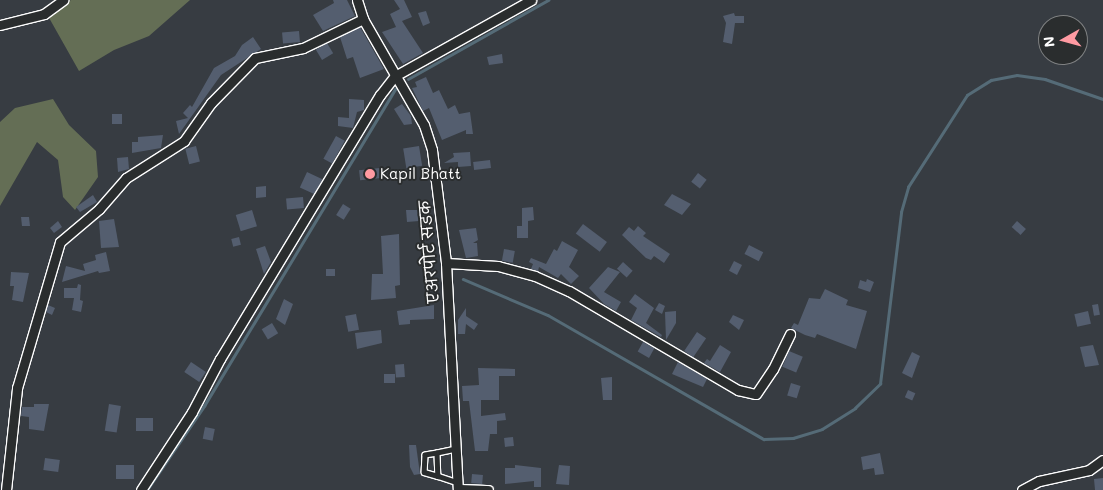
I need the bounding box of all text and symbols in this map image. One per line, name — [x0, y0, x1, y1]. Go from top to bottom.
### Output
north arrow — [1038, 15, 1088, 65]
text: N — [1039, 35, 1059, 48]
place label: Kapil Bhatt — [380, 165, 461, 183]
marker: Kapil Bhatt — [364, 168, 376, 180]
street label: एअरपोर्ट सडक — [416, 200, 442, 304]

